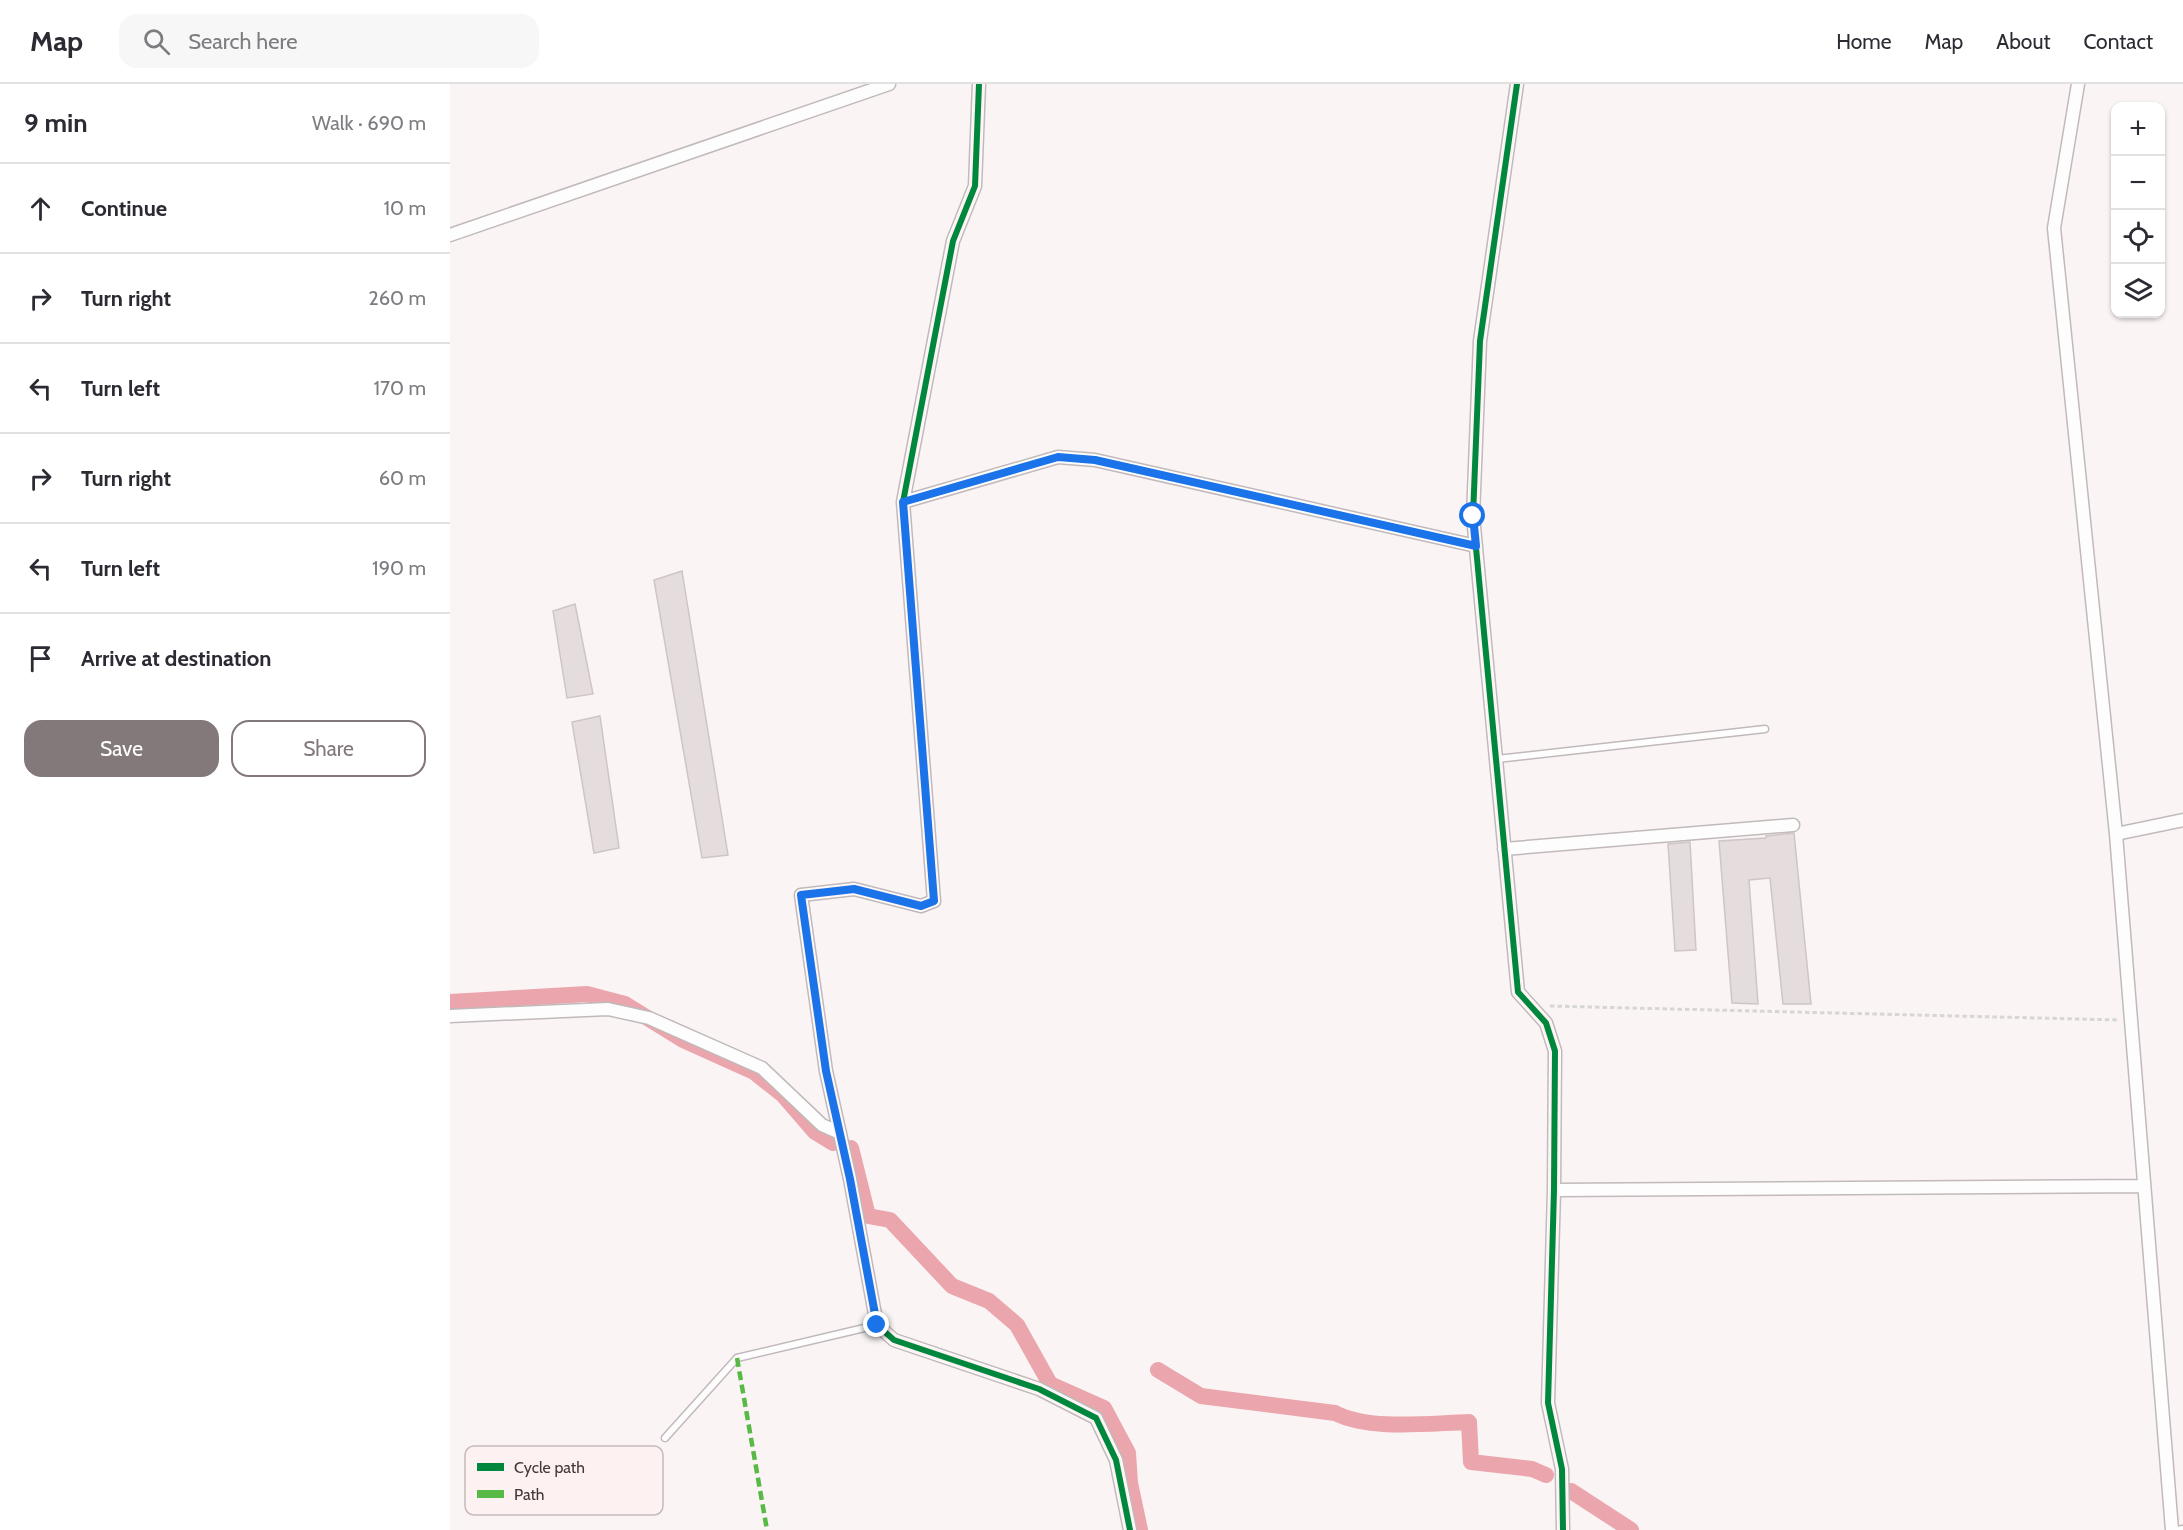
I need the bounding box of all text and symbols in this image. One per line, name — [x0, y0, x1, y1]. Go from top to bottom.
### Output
search box — [119, 14, 539, 68]
text: Map — [30, 24, 83, 58]
icon: search — [140, 25, 173, 58]
text: Search here — [188, 28, 297, 55]
text: Home — [1836, 29, 1892, 54]
text: Map — [1925, 29, 1963, 54]
text: About — [1996, 29, 2050, 54]
text: Contact — [2083, 29, 2153, 54]
map controls — [2111, 102, 2165, 318]
button: + — [2111, 102, 2165, 156]
text: 9 min — [24, 107, 88, 139]
text: Walk · 690 m — [312, 111, 426, 135]
button: − — [2111, 156, 2165, 210]
icon: ahead — [24, 192, 57, 225]
text: Continue — [81, 195, 167, 222]
text: 10 m — [383, 196, 426, 220]
button: locate — [2111, 210, 2165, 264]
button: layers — [2111, 264, 2165, 318]
icon: right — [24, 282, 57, 315]
text: Turn right — [81, 285, 171, 312]
text: 260 m — [368, 286, 426, 310]
icon: left — [24, 372, 57, 405]
text: Turn left — [81, 375, 160, 402]
text: 170 m — [374, 376, 426, 400]
icon: right — [24, 462, 57, 495]
text: Turn right — [81, 465, 171, 492]
text: 60 m — [379, 466, 426, 490]
route start — [1459, 502, 1485, 528]
icon: left — [24, 552, 57, 585]
text: Turn left — [81, 555, 160, 582]
text: 190 m — [372, 556, 426, 580]
icon: arrive — [24, 642, 57, 675]
text: Arrive at destination — [81, 645, 271, 672]
button: Save — [24, 720, 219, 777]
button: Share — [231, 720, 426, 777]
route end — [863, 1311, 889, 1337]
legend — [465, 1446, 663, 1515]
text: Cycle path — [514, 1458, 585, 1477]
text: Path — [514, 1485, 545, 1504]

